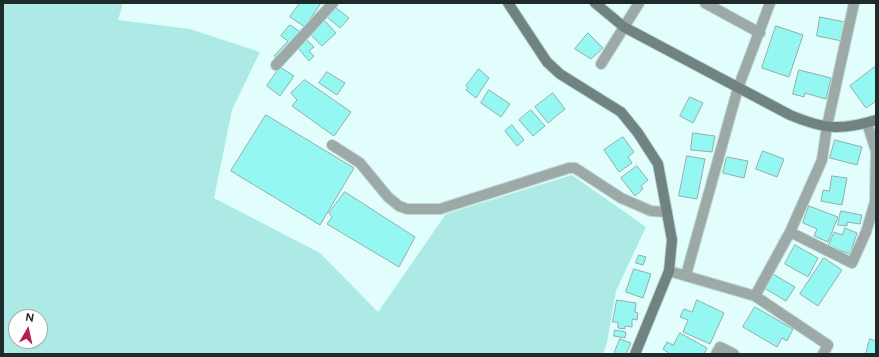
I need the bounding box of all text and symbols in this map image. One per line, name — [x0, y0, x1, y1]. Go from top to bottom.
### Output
north arrow — [8, 309, 48, 349]
text: N — [25, 311, 35, 325]

